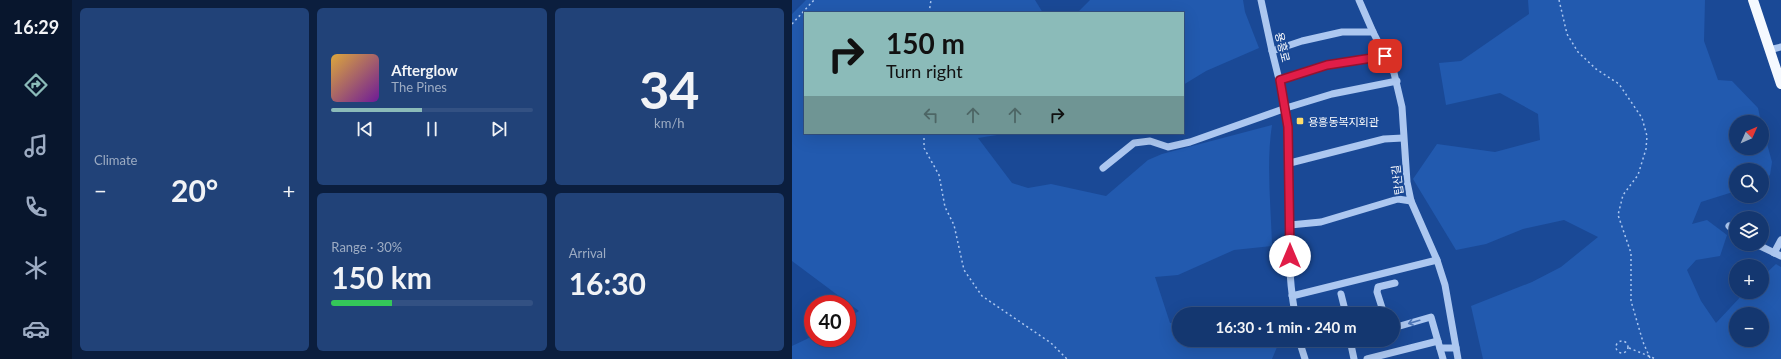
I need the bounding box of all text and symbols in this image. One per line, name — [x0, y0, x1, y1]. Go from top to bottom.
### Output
text: 16:29 — [13, 16, 59, 38]
text: 150 m — [886, 26, 965, 60]
icon: right — [820, 28, 872, 80]
street label: 용흥로 — [1273, 31, 1293, 63]
pin — [1368, 39, 1402, 73]
icon: arrive — [1374, 45, 1396, 67]
text: 34 — [639, 58, 699, 120]
text: Turn right — [886, 60, 963, 82]
text: Afterglow — [391, 61, 458, 79]
icon: directions — [22, 71, 50, 99]
text: The Pines — [391, 79, 447, 95]
icon: left — [920, 104, 942, 126]
icon: ahead — [962, 104, 984, 126]
icon: ahead — [1004, 104, 1026, 126]
icon: right — [1046, 104, 1068, 126]
text: km/h — [654, 115, 685, 131]
place label: 용흥동복지회관 — [1308, 115, 1379, 128]
north arrow — [1729, 115, 1769, 155]
map controls — [1729, 115, 1769, 347]
marker: 용흥동복지회관 — [1295, 116, 1305, 126]
icon: previous — [354, 118, 376, 140]
icon: pause — [421, 118, 443, 140]
icon: next — [488, 118, 510, 140]
icon: music — [22, 132, 50, 160]
text: Climate — [94, 152, 137, 168]
button: search — [1729, 163, 1769, 203]
street label: 탑산길 — [1389, 164, 1405, 196]
text: 20° — [171, 172, 218, 208]
text: − — [94, 177, 107, 204]
text: + — [283, 177, 295, 204]
icon: phone — [22, 193, 50, 221]
button: layers — [1729, 211, 1769, 251]
position arrow — [1269, 235, 1311, 277]
text: Range · 30% — [331, 239, 402, 255]
text: Arrival — [569, 245, 606, 261]
icon: climate — [22, 254, 50, 282]
text: 150 km — [331, 259, 432, 295]
button: + — [1729, 259, 1769, 299]
text: 16:30 — [569, 265, 646, 301]
speed limit sign: 40 — [804, 295, 856, 347]
button: − — [1729, 307, 1769, 347]
icon: car — [22, 315, 50, 343]
text: 16:30 · 1 min · 240 m — [1216, 318, 1356, 336]
one-way arrow — [1408, 319, 1421, 326]

